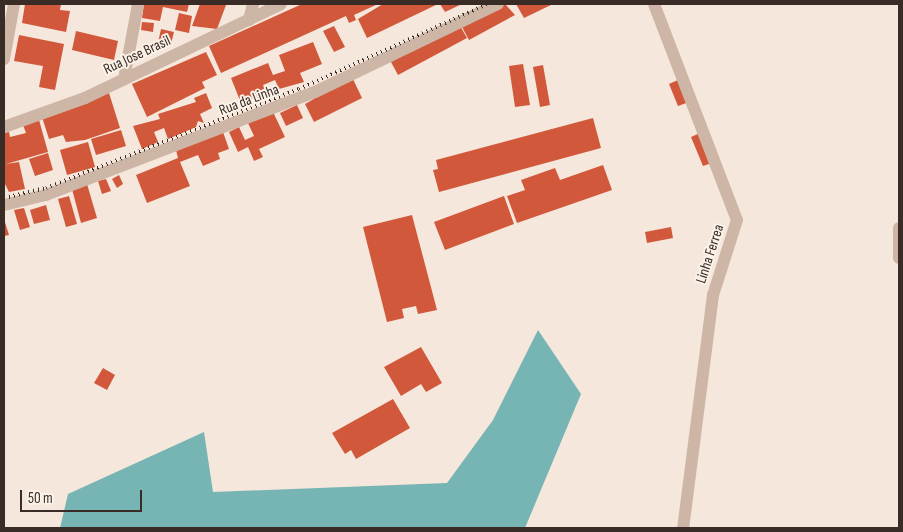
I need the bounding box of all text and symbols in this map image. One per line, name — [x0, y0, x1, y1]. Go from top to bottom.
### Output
street label: Rua Jose Brasil — [101, 32, 173, 78]
street label: Rua da Linha — [216, 80, 282, 120]
street label: Linha Ferrea — [692, 222, 728, 286]
scale bar — [22, 480, 145, 512]
text: 50 m — [28, 489, 53, 508]

